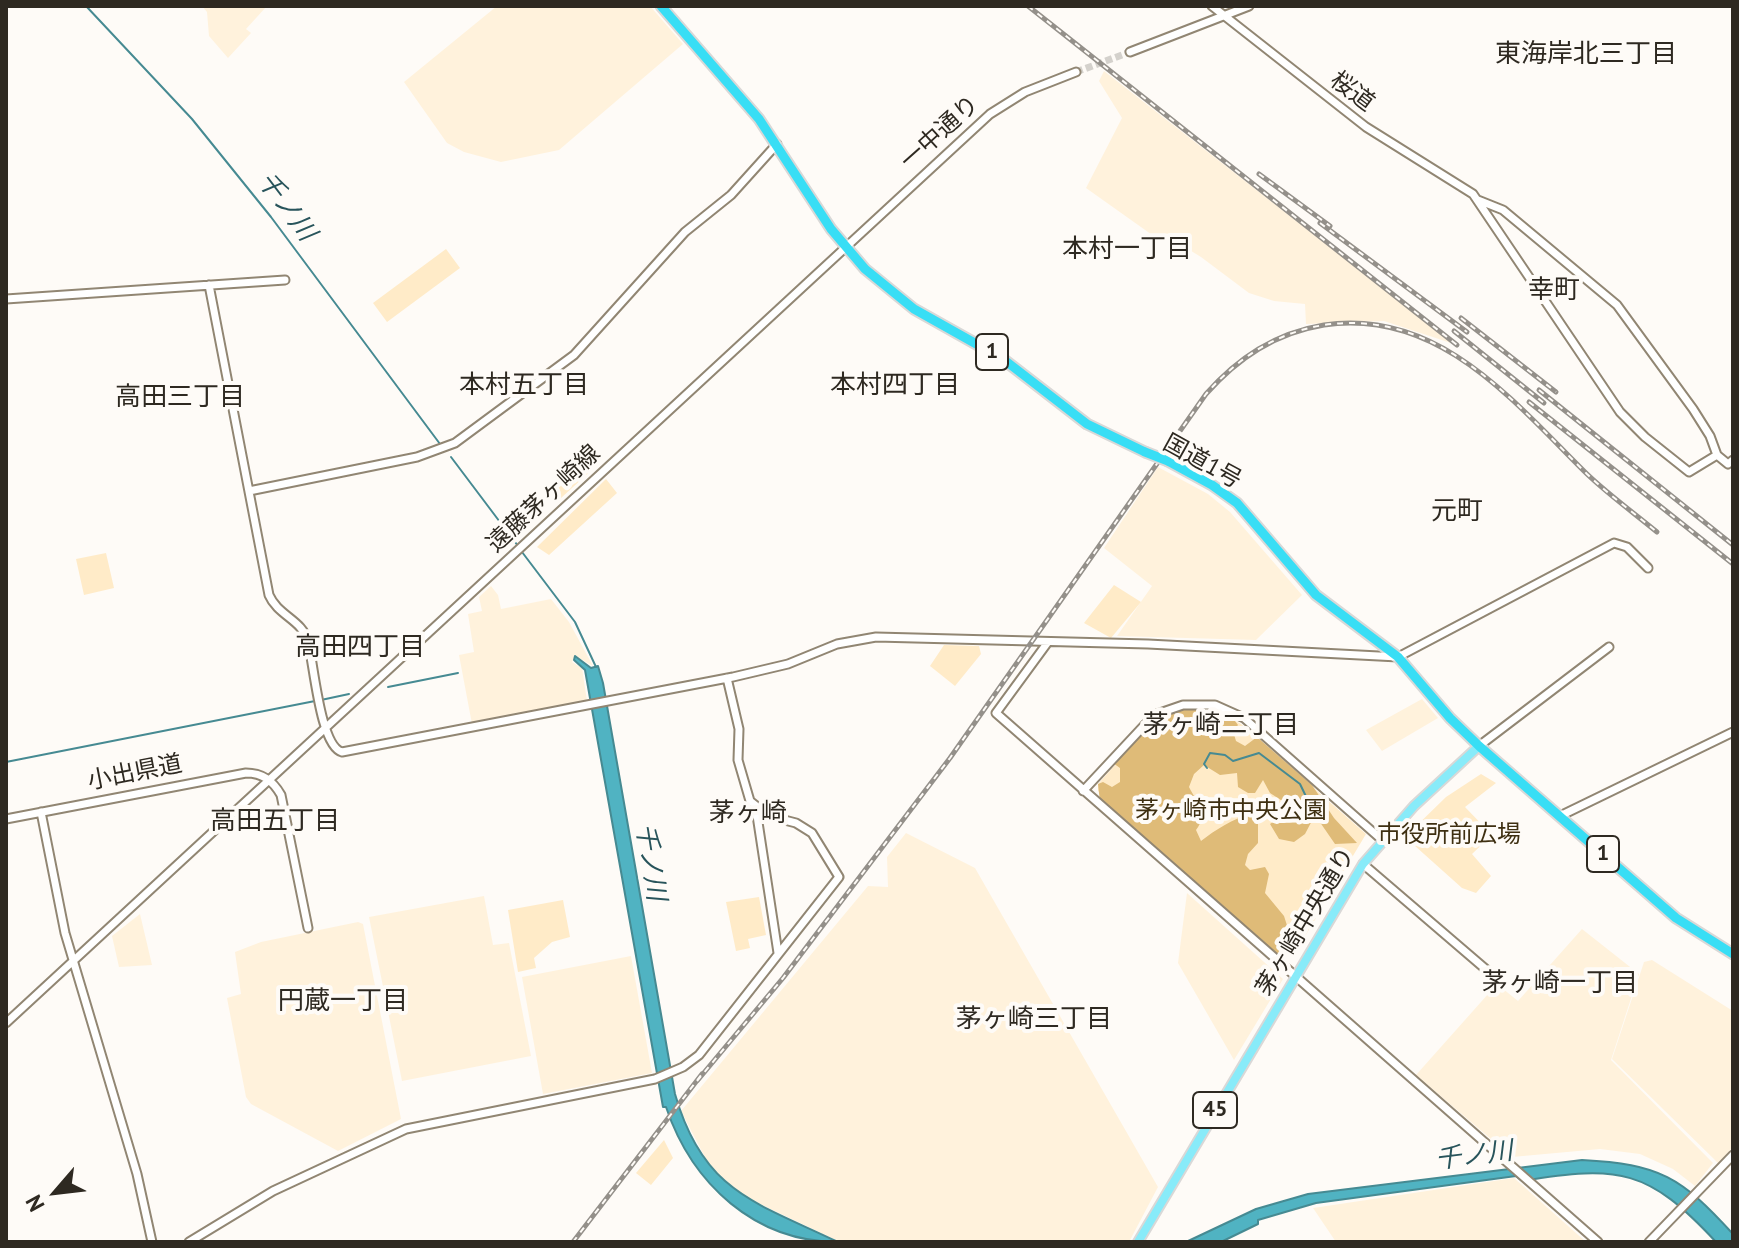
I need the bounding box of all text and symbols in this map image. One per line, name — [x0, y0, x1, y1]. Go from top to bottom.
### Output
district label: 東海岸北三丁目 — [1495, 39, 1677, 71]
street label: 桜道 — [1324, 66, 1380, 118]
street label: 一中通り — [895, 90, 985, 176]
water label: 千ノ川 — [250, 166, 322, 248]
district label: 本村一丁目 — [1062, 234, 1192, 266]
district label: 幸町 — [1528, 275, 1580, 307]
road number: 1 — [976, 334, 1008, 370]
district label: 本村五丁目 — [459, 370, 589, 402]
district label: 本村四丁目 — [830, 370, 960, 402]
district label: 高田三丁目 — [115, 382, 245, 414]
street label: 国道1号 — [1158, 429, 1246, 495]
street label: 遠藤茅ヶ崎線 — [482, 439, 606, 559]
district label: 元町 — [1431, 496, 1483, 528]
district label: 高田四丁目 — [295, 632, 425, 664]
district label: 茅ヶ崎二丁目 — [1143, 710, 1299, 742]
street label: 小出県道 — [85, 750, 185, 796]
park label: 茅ヶ崎市中央公園 — [1135, 797, 1327, 825]
district label: 茅ヶ崎 — [709, 798, 787, 830]
district label: 高田五丁目 — [210, 806, 340, 838]
water label: 千ノ川 — [628, 821, 672, 903]
park label: 市役所前広場 — [1377, 821, 1521, 849]
road number: 1 — [1587, 836, 1619, 872]
street label: 茅ヶ崎中央通り — [1250, 843, 1362, 1001]
district label: 茅ヶ崎一丁目 — [1482, 968, 1638, 1000]
district label: 円蔵一丁目 — [278, 986, 408, 1018]
district label: 茅ヶ崎三丁目 — [956, 1004, 1112, 1036]
road number: 45 — [1193, 1092, 1237, 1128]
water label: 千ノ川 — [1433, 1136, 1515, 1176]
north arrow — [16, 1152, 96, 1232]
text: N — [19, 1190, 51, 1216]

